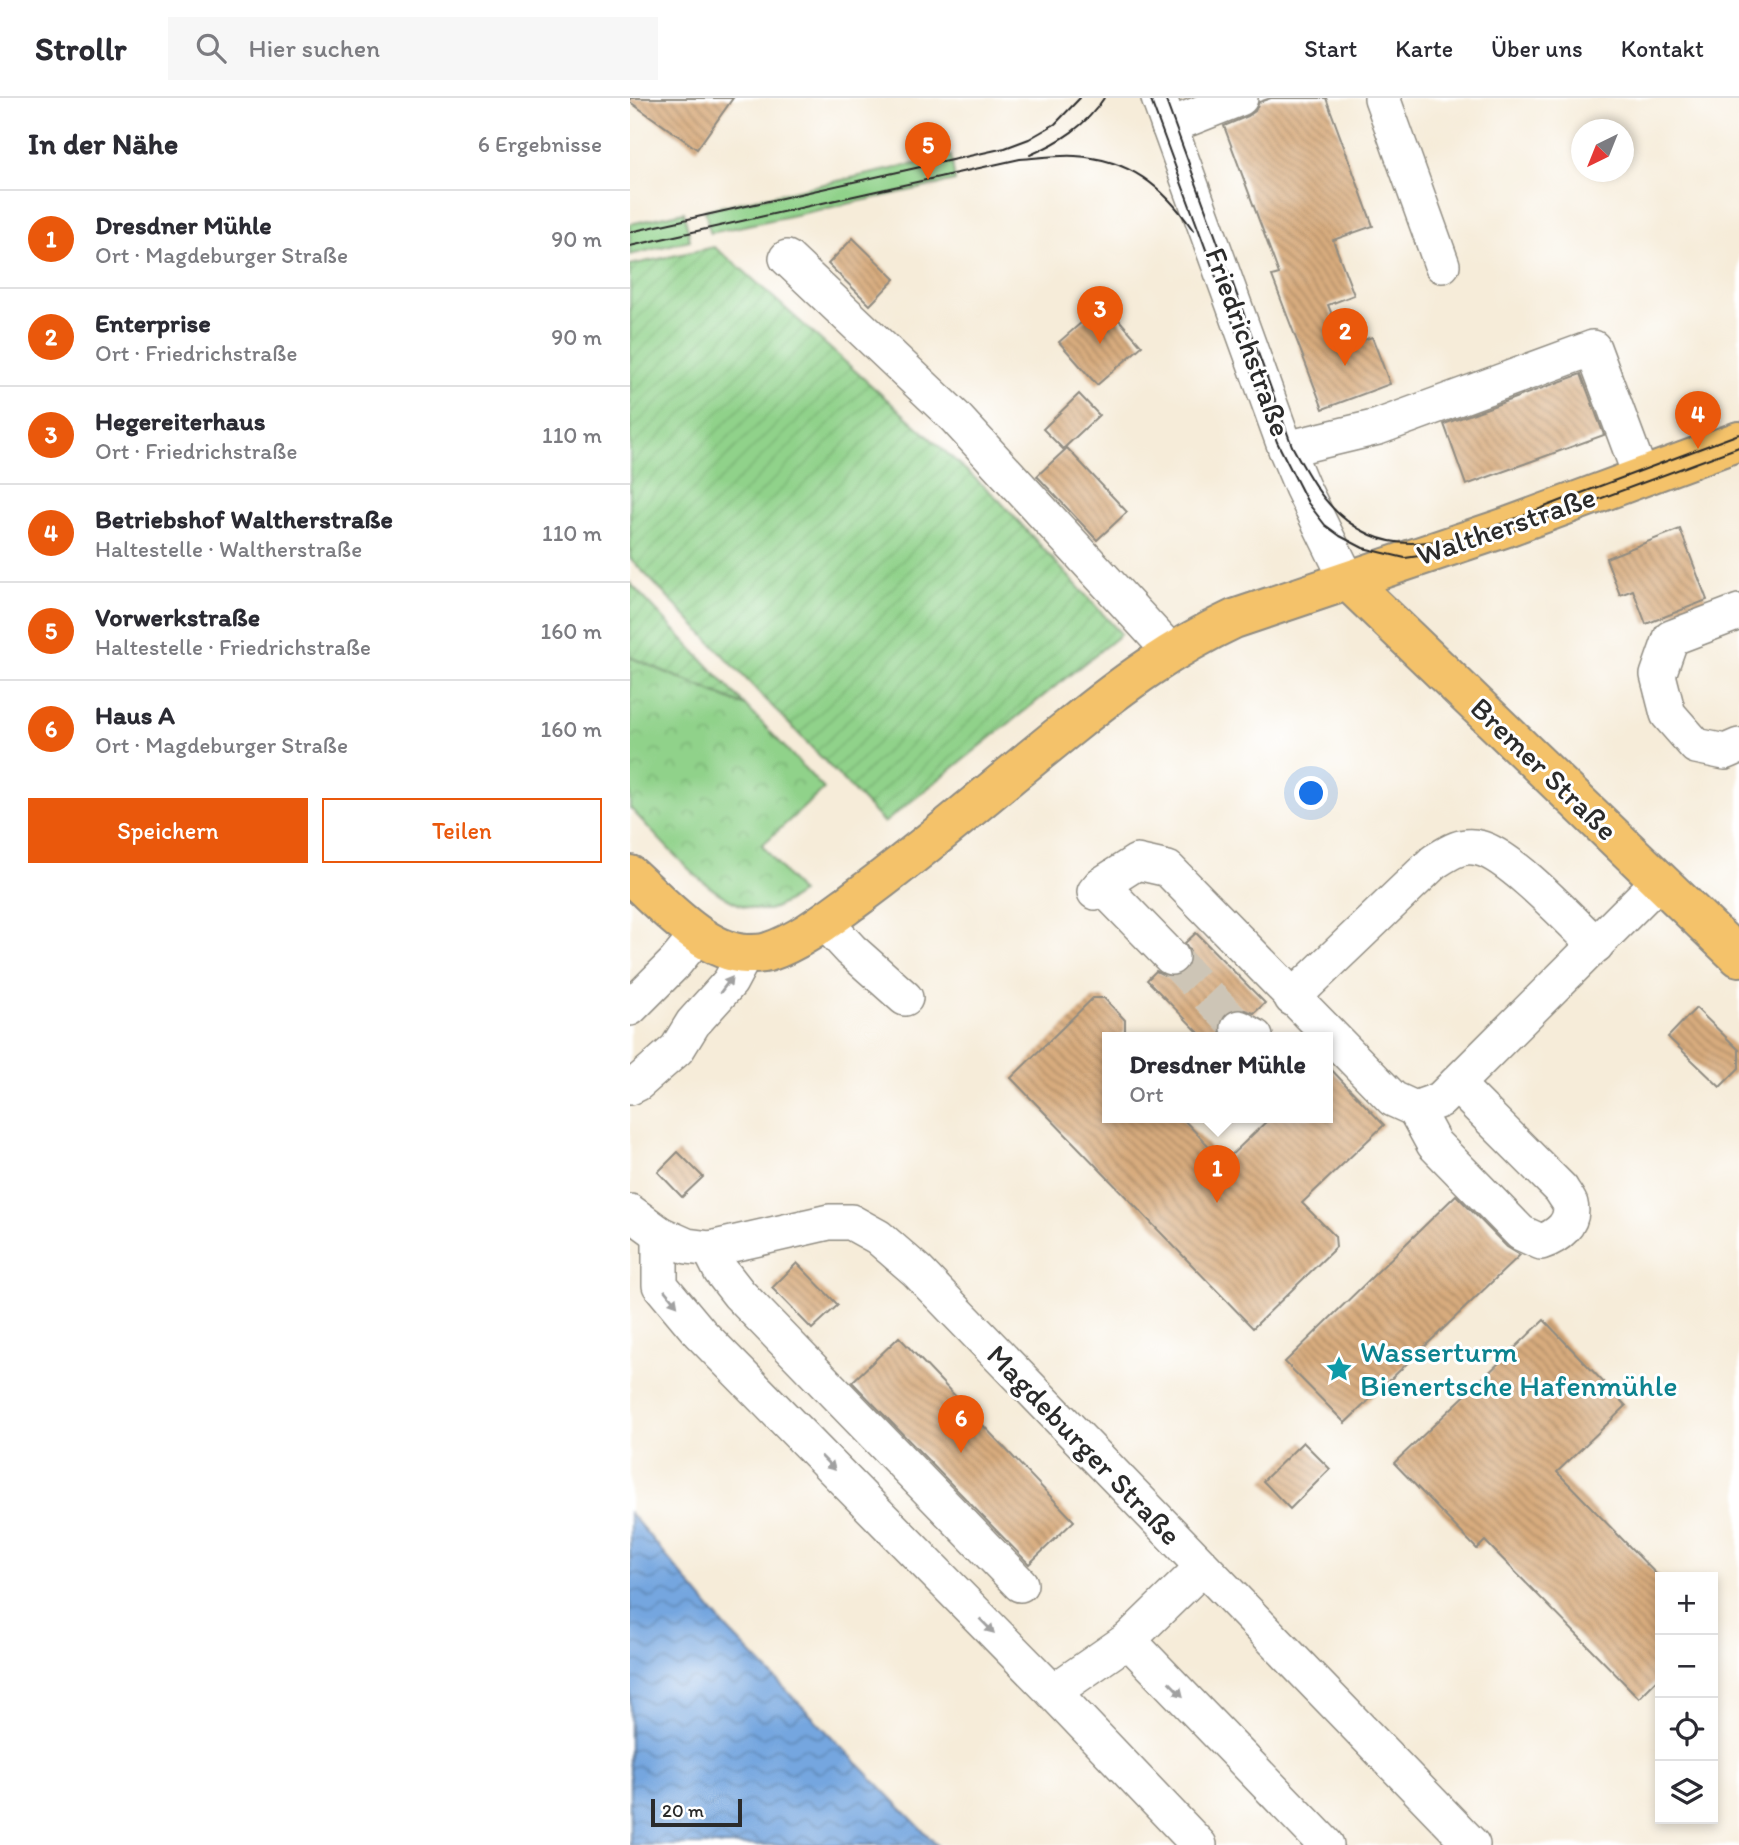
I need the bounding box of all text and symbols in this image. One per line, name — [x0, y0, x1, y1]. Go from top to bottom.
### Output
search box — [168, 17, 658, 80]
text: Strollr — [35, 29, 126, 68]
icon: search — [192, 29, 230, 67]
text: Hier suchen — [248, 32, 380, 64]
text: Start — [1304, 34, 1357, 63]
text: Karte — [1395, 34, 1453, 63]
text: Über uns — [1491, 34, 1583, 63]
text: Kontakt — [1621, 34, 1704, 63]
north arrow — [1571, 119, 1634, 182]
pin: 5 — [905, 122, 951, 180]
text: In der Nähe — [28, 125, 178, 162]
text: 6 Ergebnisse — [478, 130, 602, 158]
text: Dresdner Mühle — [95, 209, 272, 241]
text: 1 — [46, 225, 56, 253]
text: 90 m — [551, 225, 602, 253]
text: Ort · Magdeburger Straße — [95, 241, 348, 269]
street label: Friedrichstraße — [1197, 242, 1300, 441]
pin: 3 — [1077, 286, 1123, 344]
text: Enterprise — [95, 307, 211, 339]
pin: 2 — [1322, 308, 1368, 366]
text: 2 — [45, 323, 57, 351]
text: 90 m — [551, 323, 602, 351]
text: Ort · Friedrichstraße — [95, 339, 297, 367]
pin: 4 — [1675, 391, 1721, 449]
text: Hegereiterhaus — [95, 405, 265, 437]
text: 3 — [45, 421, 57, 449]
text: 110 m — [542, 421, 602, 449]
text: Ort · Friedrichstraße — [95, 437, 297, 465]
street label: Waltherstraße — [1411, 478, 1600, 573]
text: Betriebshof Waltherstraße — [95, 503, 393, 535]
text: 4 — [44, 519, 58, 547]
text: 110 m — [542, 519, 602, 547]
text: Haltestelle · Waltherstraße — [95, 535, 362, 563]
text: Vorwerkstraße — [95, 601, 260, 633]
text: 5 — [45, 617, 57, 645]
text: 160 m — [540, 617, 602, 645]
text: Haltestelle · Friedrichstraße — [95, 633, 371, 661]
street label: Bremer Straße — [1463, 689, 1626, 848]
text: Haus A — [95, 699, 175, 731]
text: 6 — [45, 715, 57, 743]
text: 160 m — [540, 715, 602, 743]
text: Ort · Magdeburger Straße — [95, 731, 348, 759]
your location — [1294, 776, 1328, 810]
button: Speichern — [28, 798, 308, 863]
button: Teilen — [322, 798, 602, 863]
one-way arrow — [719, 976, 733, 995]
popup — [1102, 1032, 1333, 1123]
text: Dresdner Mühle — [1129, 1048, 1306, 1080]
text: Ort — [1129, 1080, 1164, 1108]
pin: 1 — [1194, 1145, 1240, 1203]
one-way arrow — [664, 1289, 679, 1307]
place label: Wasserturm Bienertsche Hafenmühle — [1360, 1333, 1677, 1404]
street label: Magdeburger Straße — [979, 1337, 1190, 1553]
place icon: Wasserturm Bienertsche Hafenmühle — [1324, 1354, 1354, 1384]
pin: 6 — [938, 1395, 984, 1453]
one-way arrow — [819, 1455, 836, 1472]
map controls — [1655, 1572, 1718, 1824]
button: + — [1655, 1572, 1718, 1635]
one-way arrow — [979, 1617, 996, 1634]
button: − — [1655, 1635, 1718, 1698]
one-way arrow — [1167, 1680, 1183, 1697]
button: locate — [1655, 1698, 1718, 1761]
button: layers — [1655, 1761, 1718, 1824]
scale bar — [651, 1796, 742, 1828]
text: 20 m — [662, 1799, 704, 1822]

